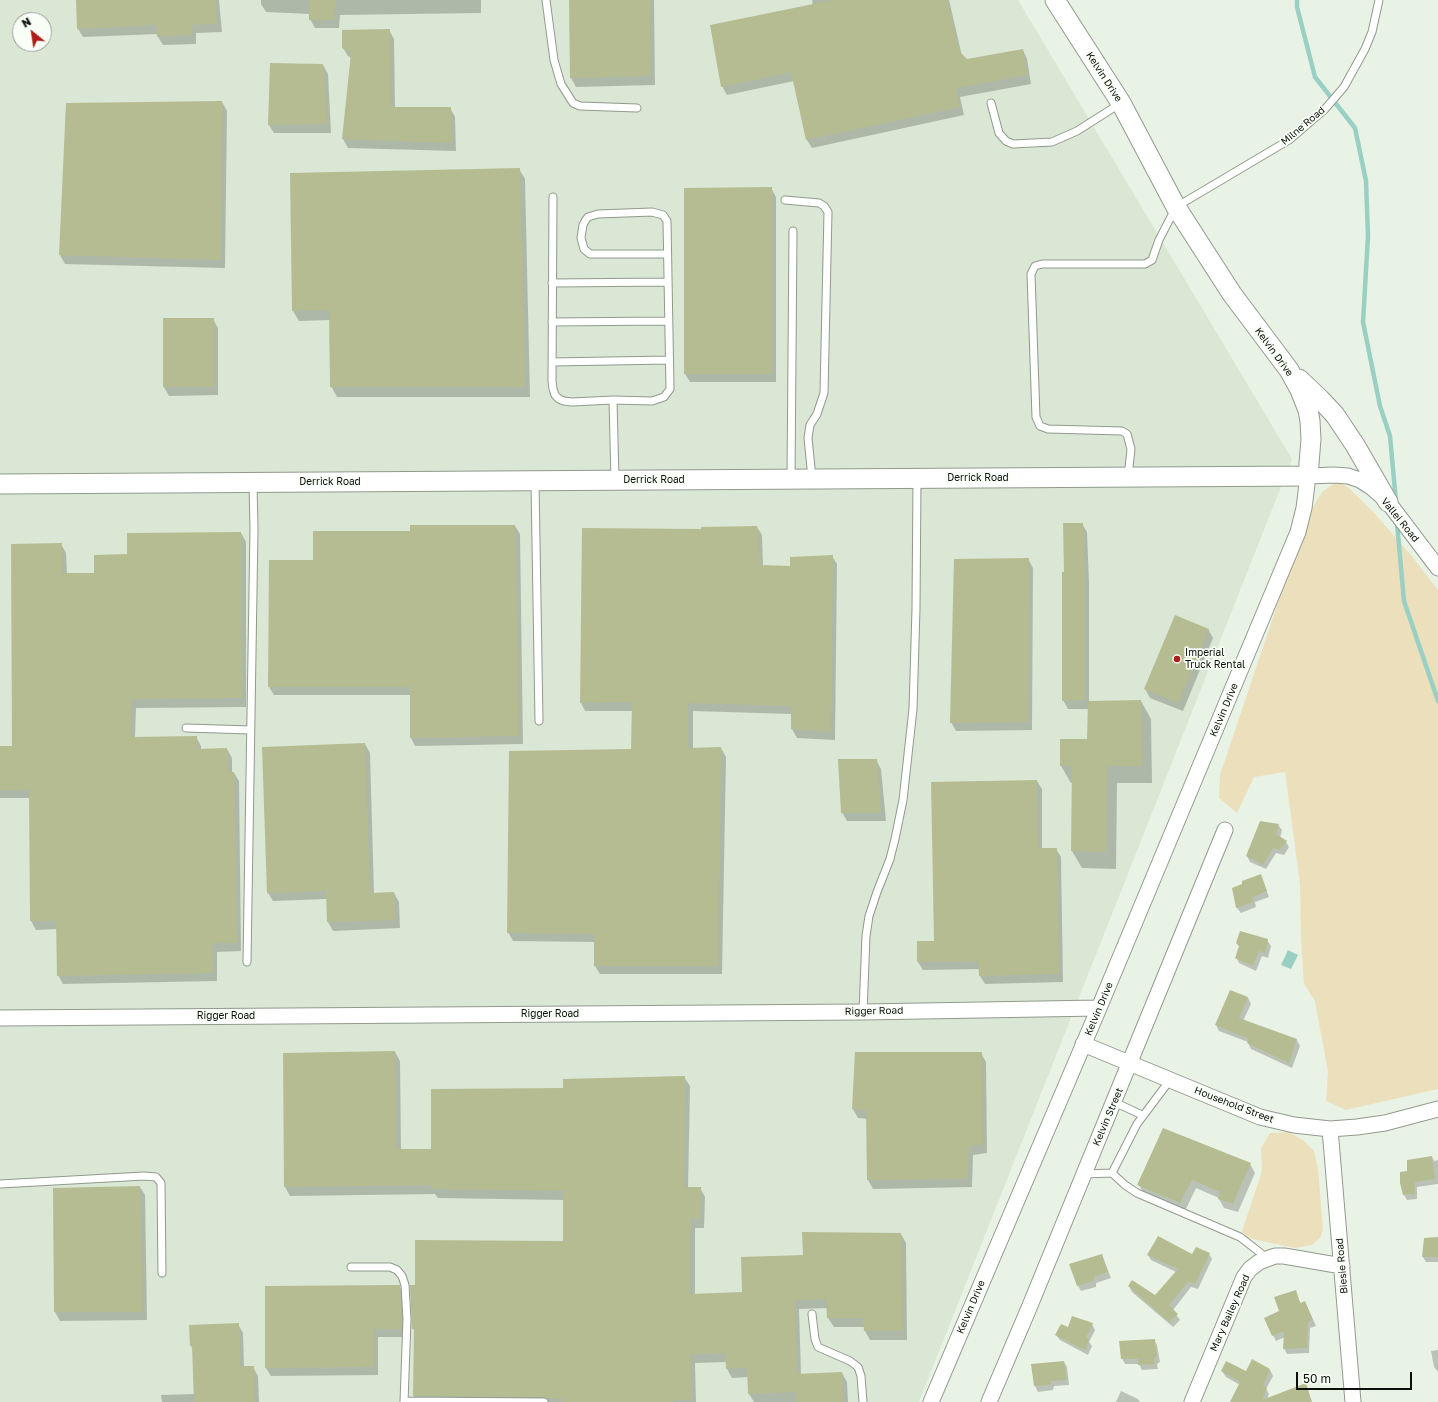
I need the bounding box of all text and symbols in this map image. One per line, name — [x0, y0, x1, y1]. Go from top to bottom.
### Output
north arrow — [12, 12, 52, 52]
text: N — [19, 14, 33, 30]
street label: Kelvin Drive — [1083, 50, 1125, 104]
street label: Milne Road — [1279, 104, 1327, 148]
street label: Kelvin Drive — [1252, 325, 1296, 379]
street label: Derrick Road — [947, 472, 1009, 484]
street label: Derrick Road — [623, 474, 685, 486]
street label: Derrick Road — [299, 476, 361, 488]
street label: Vallei Road — [1378, 495, 1422, 545]
place label: Imperial Truck Rental — [1185, 647, 1245, 670]
marker: Imperial Truck Rental — [1172, 654, 1182, 664]
street label: Kelvin Drive — [1207, 681, 1241, 739]
street label: Kelvin Drive — [1082, 980, 1116, 1038]
street label: Rigger Road — [845, 1004, 903, 1018]
street label: Rigger Road — [521, 1008, 579, 1020]
street label: Rigger Road — [197, 1010, 255, 1022]
street label: Household Street — [1193, 1084, 1275, 1126]
street label: Kelvin Street — [1090, 1086, 1126, 1148]
street label: Biesie Road — [1334, 1238, 1350, 1294]
street label: Mary Bailey Road — [1208, 1273, 1252, 1353]
street label: Kelvin Drive — [954, 1278, 988, 1336]
scale bar — [1298, 1364, 1414, 1390]
text: 50 m — [1303, 1371, 1331, 1386]

